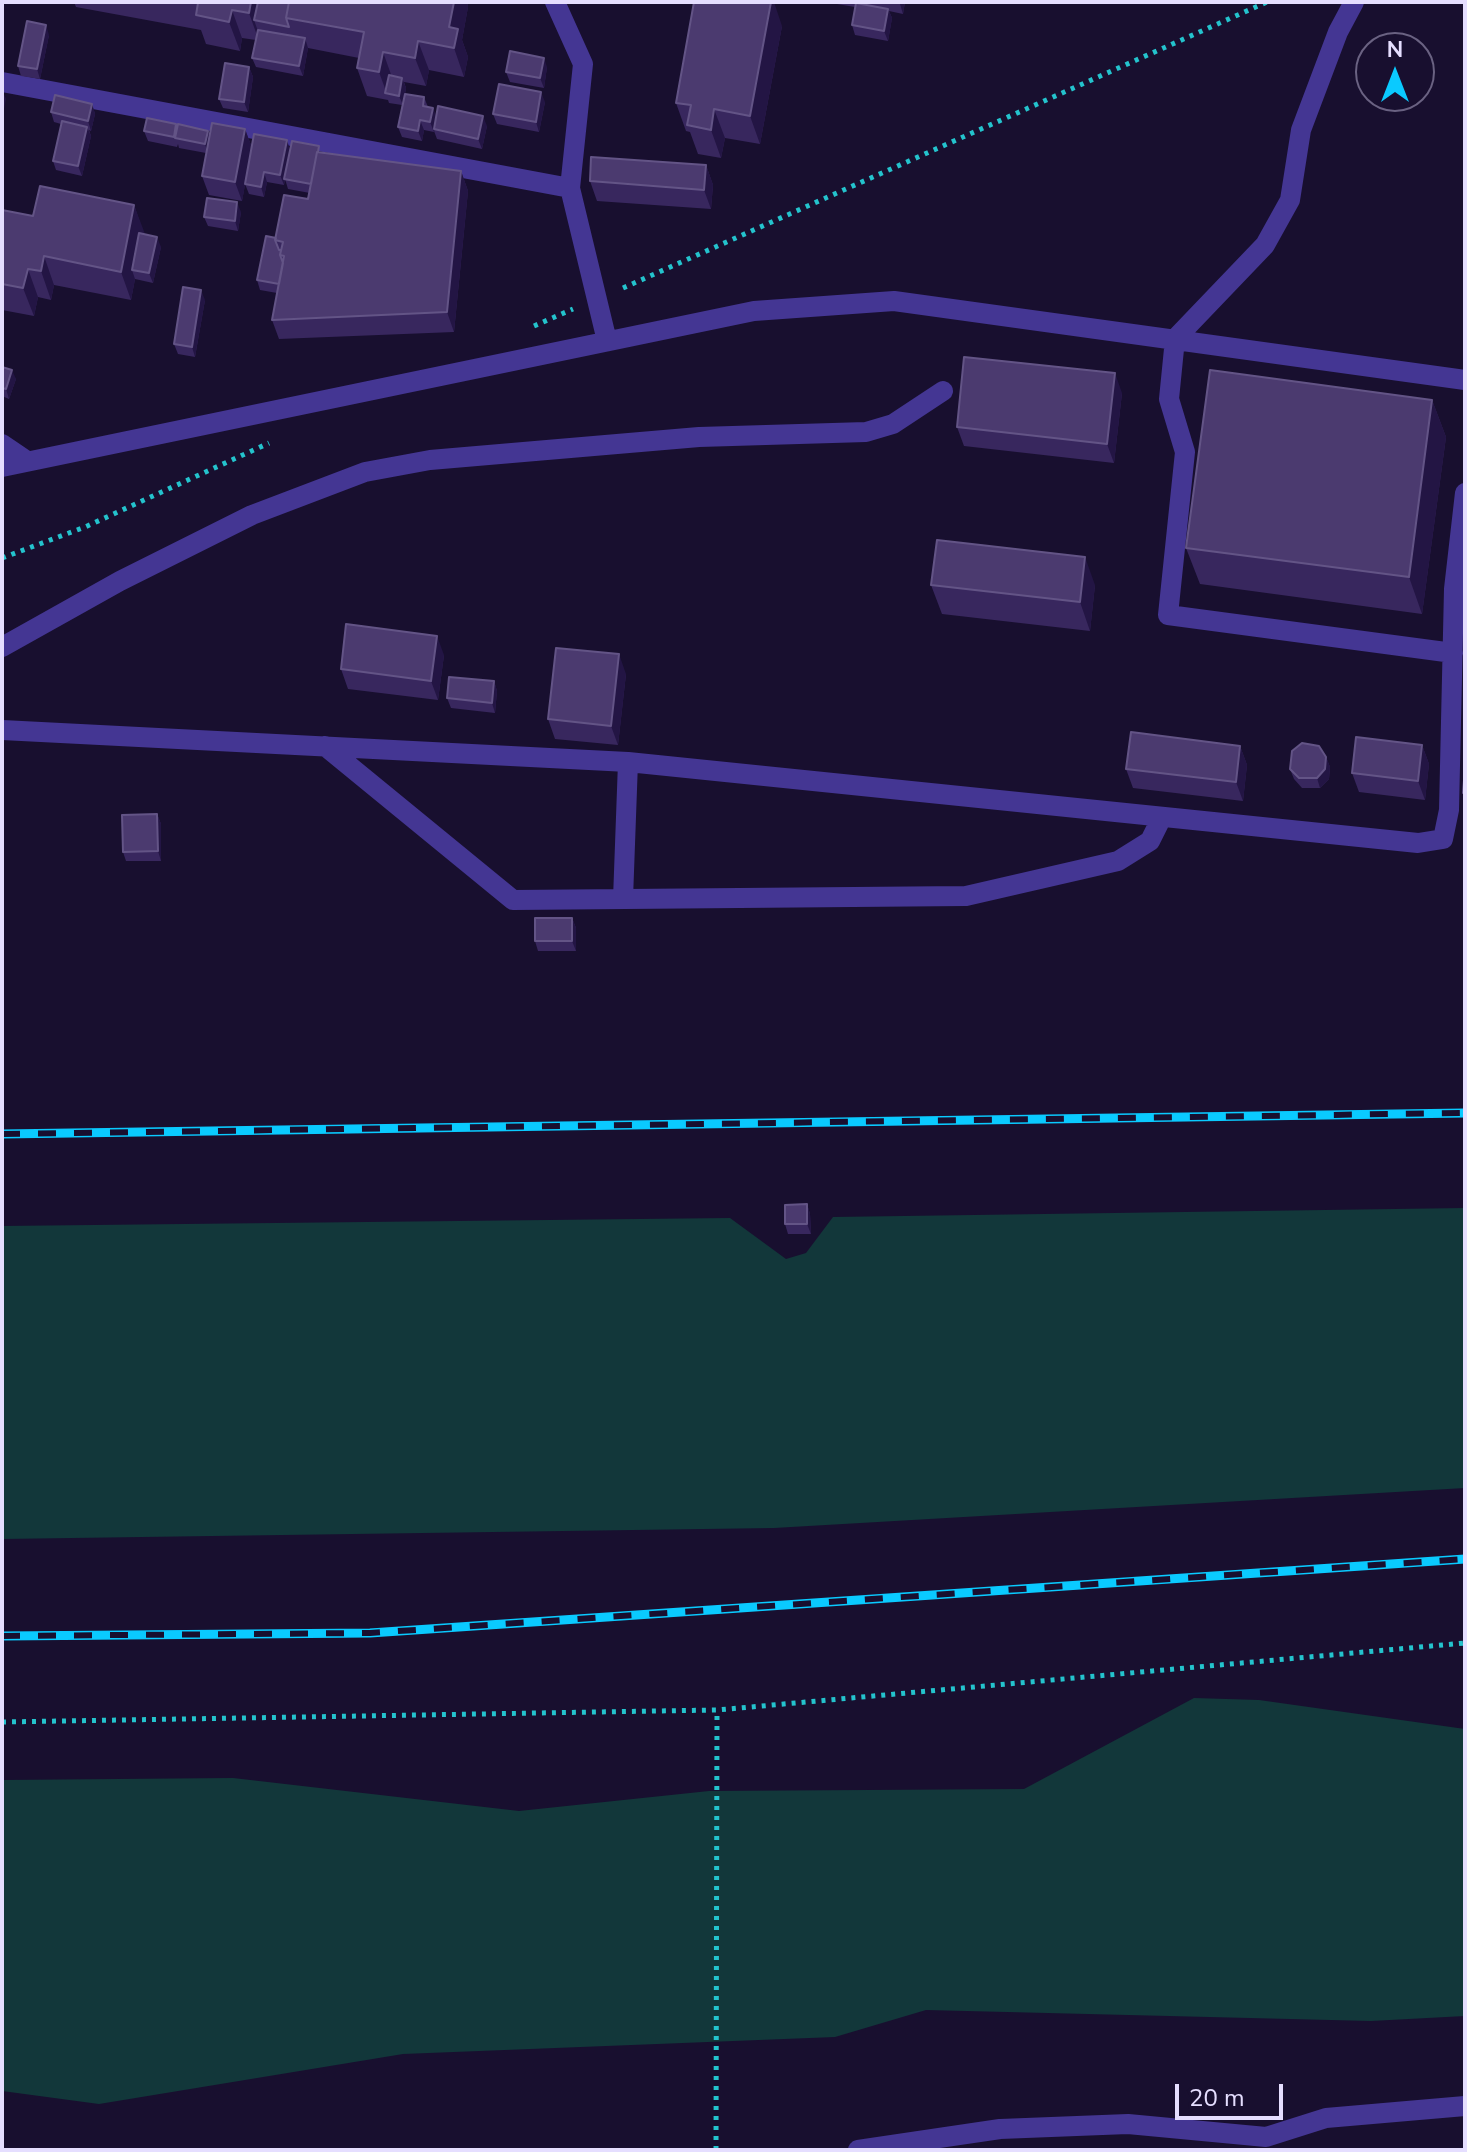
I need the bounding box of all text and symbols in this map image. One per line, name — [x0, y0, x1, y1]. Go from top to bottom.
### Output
north arrow — [1355, 32, 1435, 112]
text: N — [1387, 35, 1403, 65]
scale bar — [1179, 2068, 1287, 2118]
text: 20 m — [1189, 2082, 1245, 2114]

